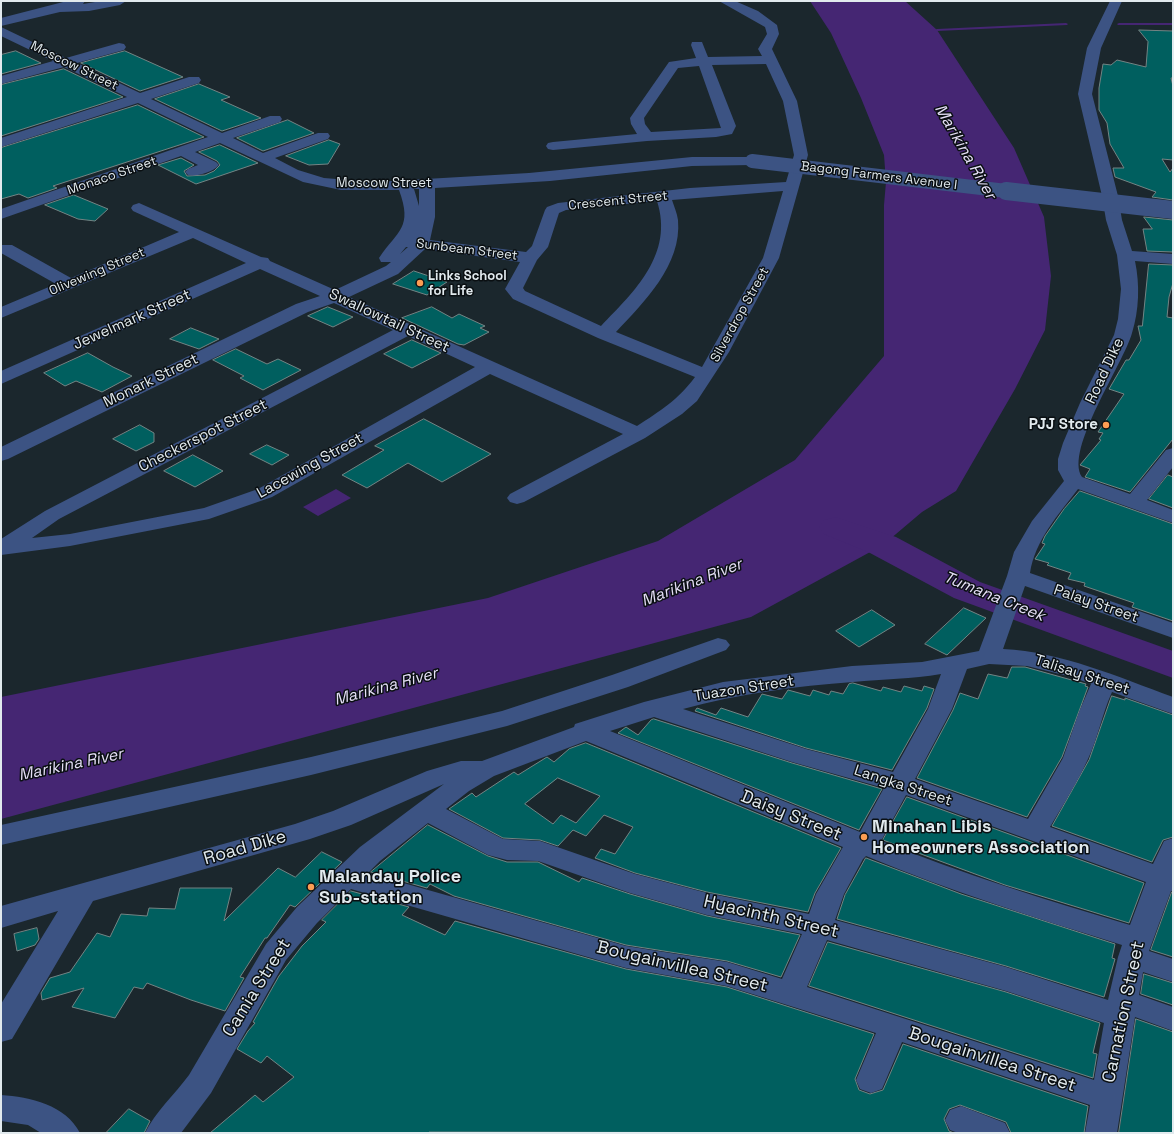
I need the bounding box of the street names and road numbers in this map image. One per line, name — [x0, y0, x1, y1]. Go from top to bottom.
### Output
street label: Moscow Street — [28, 38, 120, 94]
street label: Monaco Street — [65, 153, 159, 199]
street label: Bagong Farmers Avenue I — [800, 159, 958, 193]
street label: Moscow Street — [336, 175, 432, 191]
street label: Crescent Street — [568, 188, 668, 214]
street label: Sunbeam Street — [416, 236, 518, 264]
street label: Olivewing Street — [47, 245, 147, 299]
street label: Silverdrop Street — [707, 265, 773, 365]
street label: Swallowtail Street — [326, 285, 452, 357]
street label: Jewelmark Street — [71, 286, 193, 354]
street label: Road Dike — [1082, 335, 1128, 407]
street label: Monark Street — [101, 350, 201, 412]
street label: Checkerspot Street — [136, 396, 270, 476]
street label: Lacewing Street — [254, 429, 366, 503]
street label: Palay Street — [1051, 581, 1141, 627]
street label: Talisay Street — [1032, 651, 1132, 699]
street label: Tuazon Street — [693, 672, 795, 706]
street label: Langka Street — [852, 762, 954, 810]
street label: Daisy Street — [737, 786, 845, 846]
street label: Road Dike — [201, 826, 289, 870]
street label: Hyacinth Street — [701, 891, 841, 943]
street label: Camia Street — [218, 935, 296, 1041]
street label: Bougainvillea Street — [594, 937, 770, 997]
street label: Carnation Street — [1098, 939, 1150, 1085]
street label: Bougainvillea Street — [906, 1023, 1078, 1097]

